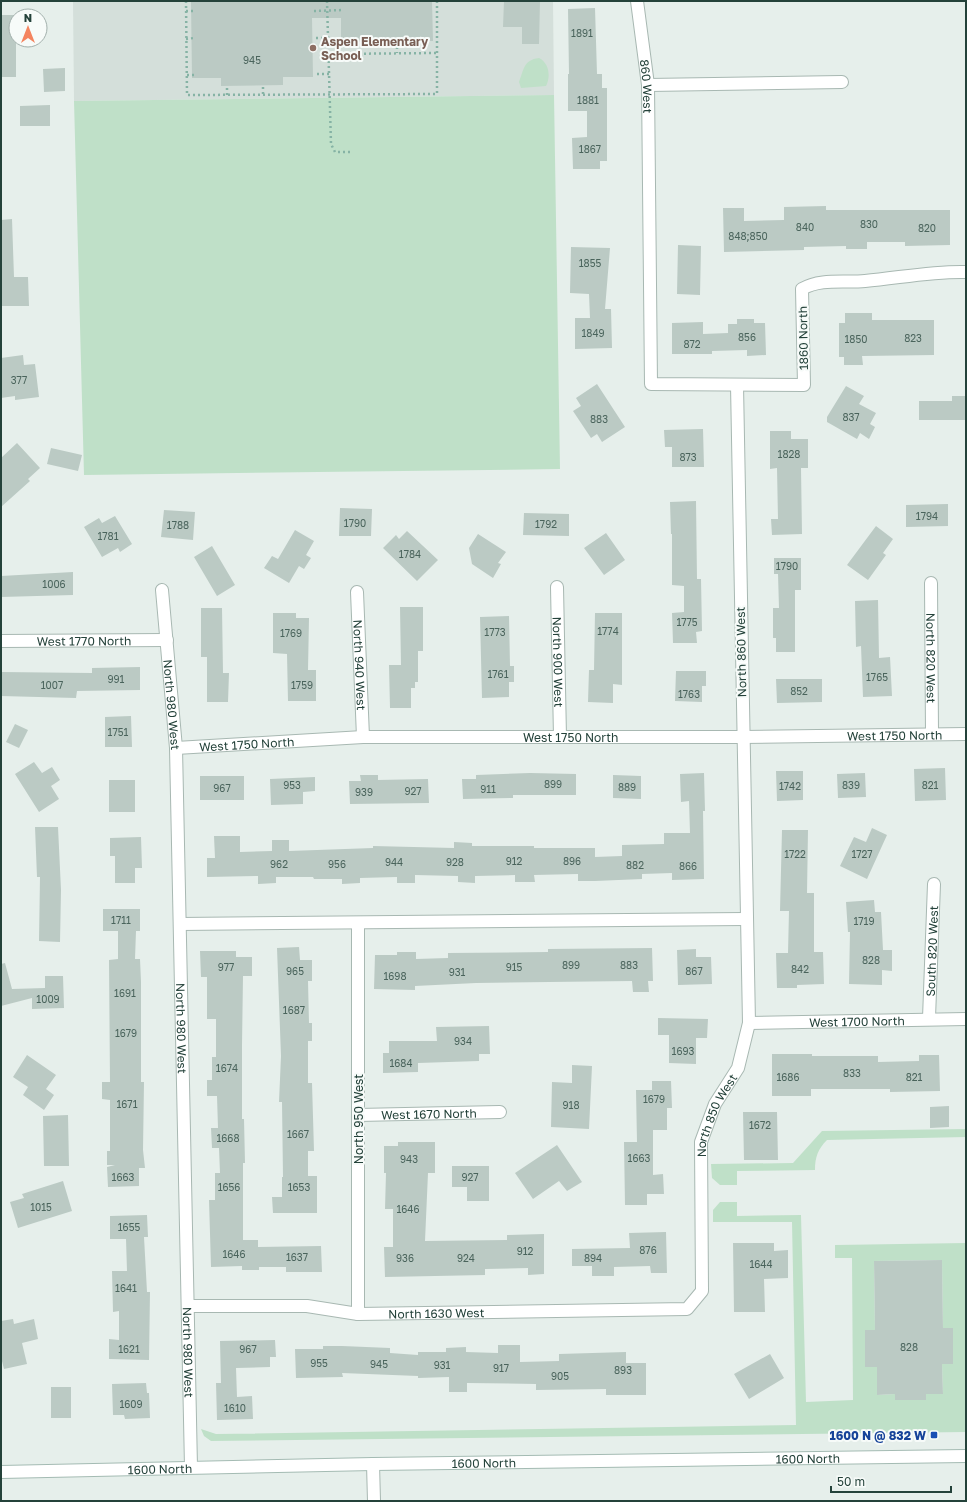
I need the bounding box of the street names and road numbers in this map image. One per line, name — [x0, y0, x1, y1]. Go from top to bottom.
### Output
street label: 860 West — [637, 58, 656, 114]
street label: 1860 North — [795, 306, 811, 370]
street label: North 860 West — [733, 606, 749, 697]
street label: North 820 West — [924, 613, 939, 703]
street label: North 900 West — [550, 616, 567, 708]
street label: North 940 West — [351, 619, 369, 711]
street label: West 1770 North — [37, 633, 131, 648]
street label: North 980 West — [161, 659, 184, 751]
street label: West 1750 North — [847, 727, 942, 743]
street label: West 1750 North — [523, 730, 618, 745]
street label: West 1750 North — [199, 734, 295, 754]
street label: South 820 West — [922, 905, 941, 997]
street label: North 980 West — [173, 983, 190, 1074]
street label: West 1700 North — [809, 1013, 905, 1029]
street label: North 850 West — [693, 1071, 740, 1157]
street label: North 950 West — [351, 1074, 366, 1164]
street label: West 1670 North — [381, 1105, 477, 1122]
street label: North 1630 West — [388, 1305, 485, 1321]
street label: North 980 West — [180, 1307, 197, 1398]
street label: 1600 North — [776, 1450, 840, 1466]
street label: 1600 North — [452, 1455, 516, 1470]
street label: 1600 North — [128, 1460, 192, 1477]

